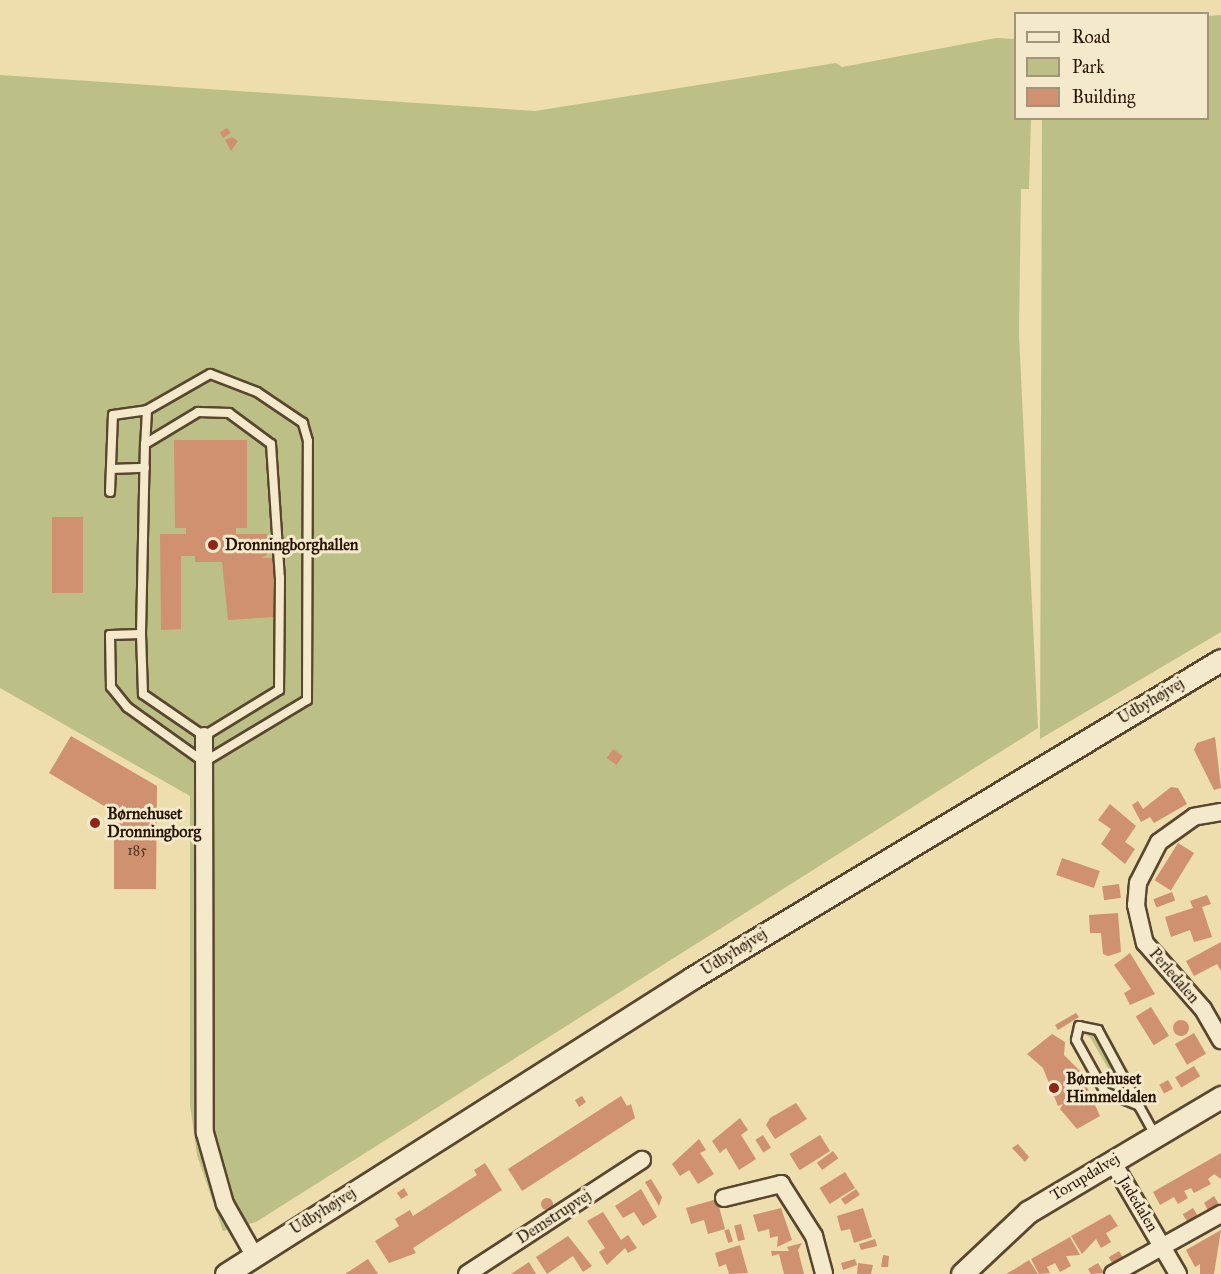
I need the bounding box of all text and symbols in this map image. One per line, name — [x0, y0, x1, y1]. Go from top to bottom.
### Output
legend — [1014, 12, 1209, 120]
text: Road — [1072, 26, 1110, 48]
text: Park — [1072, 56, 1105, 78]
text: Building — [1072, 86, 1135, 108]
place label: Dronningborghallen — [225, 535, 358, 555]
marker: Dronningborghallen — [206, 538, 220, 552]
street label: Udbyhøjvej — [1114, 674, 1188, 728]
place label: Børnehuset Dronningborg — [107, 804, 201, 842]
marker: Børnehuset Dronningborg — [88, 816, 102, 830]
house number: 185 — [127, 843, 147, 859]
street label: Udbyhøjvej — [697, 924, 771, 980]
street label: Perledalen — [1145, 945, 1203, 1007]
place label: Børnehuset Himmeldalen — [1066, 1069, 1156, 1107]
marker: Børnehuset Himmeldalen — [1047, 1081, 1061, 1095]
street label: Torupdalvej — [1047, 1149, 1123, 1205]
street label: Jadedalen — [1114, 1173, 1162, 1235]
street label: Udbyhøjvej — [286, 1183, 360, 1239]
street label: Demstrupvej — [513, 1186, 595, 1248]

